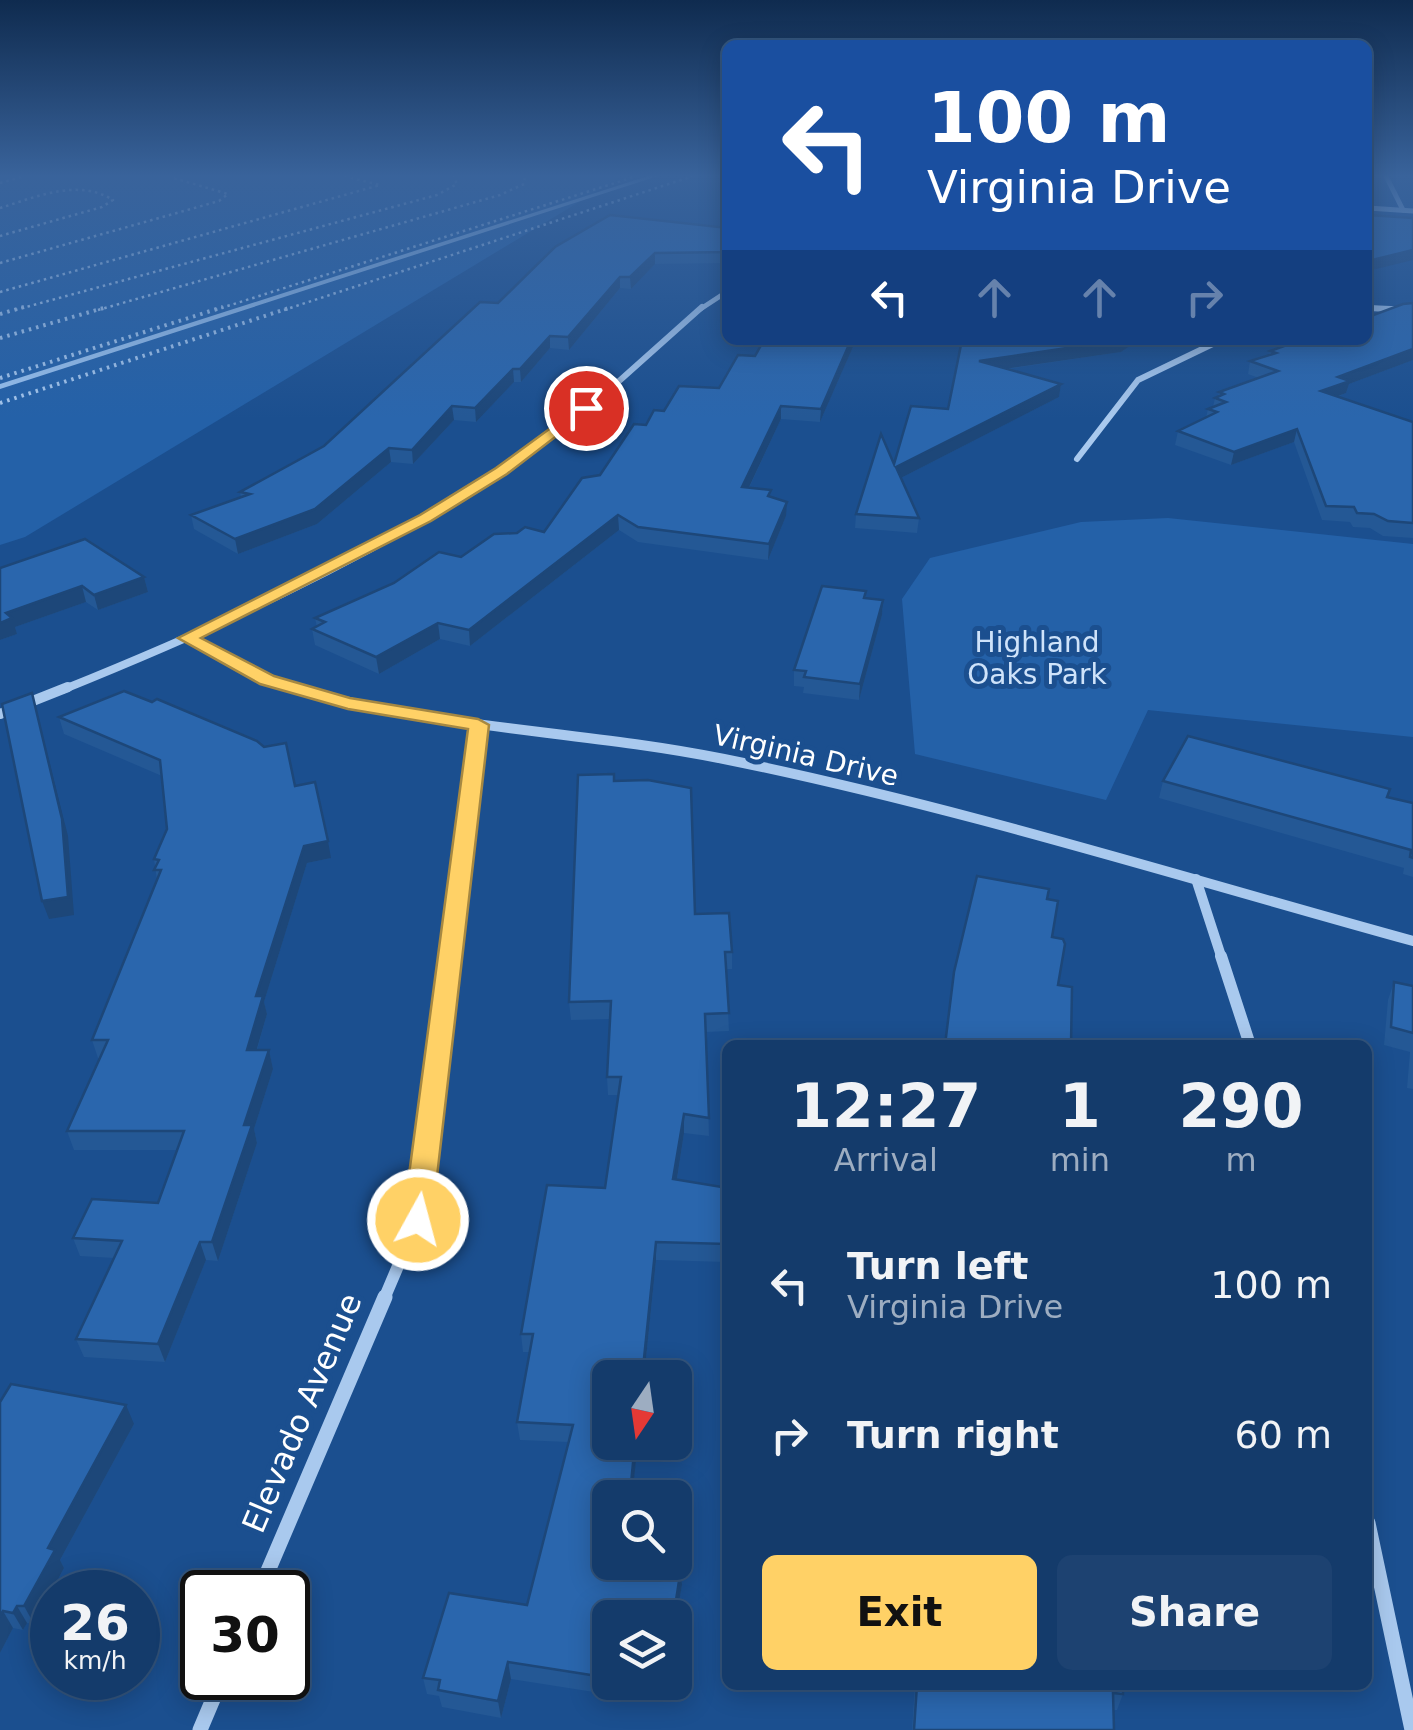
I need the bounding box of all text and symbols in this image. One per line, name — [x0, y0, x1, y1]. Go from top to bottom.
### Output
text: 100 m — [927, 77, 1170, 159]
icon: left — [762, 80, 892, 210]
text: Virginia Drive — [927, 161, 1231, 214]
icon: left — [862, 270, 917, 325]
icon: ahead — [967, 270, 1022, 325]
icon: ahead — [1072, 270, 1127, 325]
icon: right — [1177, 270, 1232, 325]
pin — [544, 366, 629, 451]
icon: arrive — [559, 381, 614, 436]
park label: Highland Oaks Park — [967, 626, 1107, 691]
street label: Virginia Drive — [710, 718, 902, 793]
text: 12:27 — [790, 1071, 981, 1141]
text: 1 — [1059, 1071, 1101, 1141]
text: 290 — [1178, 1071, 1304, 1141]
text: Arrival — [834, 1141, 938, 1179]
text: min — [1050, 1141, 1110, 1179]
text: m — [1225, 1141, 1257, 1179]
position arrow — [366, 1168, 470, 1272]
text: Turn left — [847, 1244, 1028, 1288]
icon: left — [762, 1258, 817, 1313]
text: 100 m — [1210, 1263, 1332, 1307]
street label: Elevado Avenue — [234, 1288, 370, 1538]
text: Virginia Drive — [847, 1288, 1063, 1326]
north arrow — [592, 1360, 692, 1460]
map controls — [592, 1360, 692, 1700]
icon: right — [762, 1408, 817, 1463]
text: Turn right — [847, 1413, 1059, 1457]
text: 60 m — [1235, 1413, 1332, 1457]
button: search — [592, 1480, 692, 1580]
button: Exit — [762, 1555, 1037, 1670]
button: Share — [1057, 1555, 1332, 1670]
speed limit sign: 30 — [180, 1570, 310, 1700]
text: 26 — [60, 1594, 130, 1652]
button: layers — [592, 1600, 692, 1700]
text: km/h — [63, 1646, 127, 1675]

